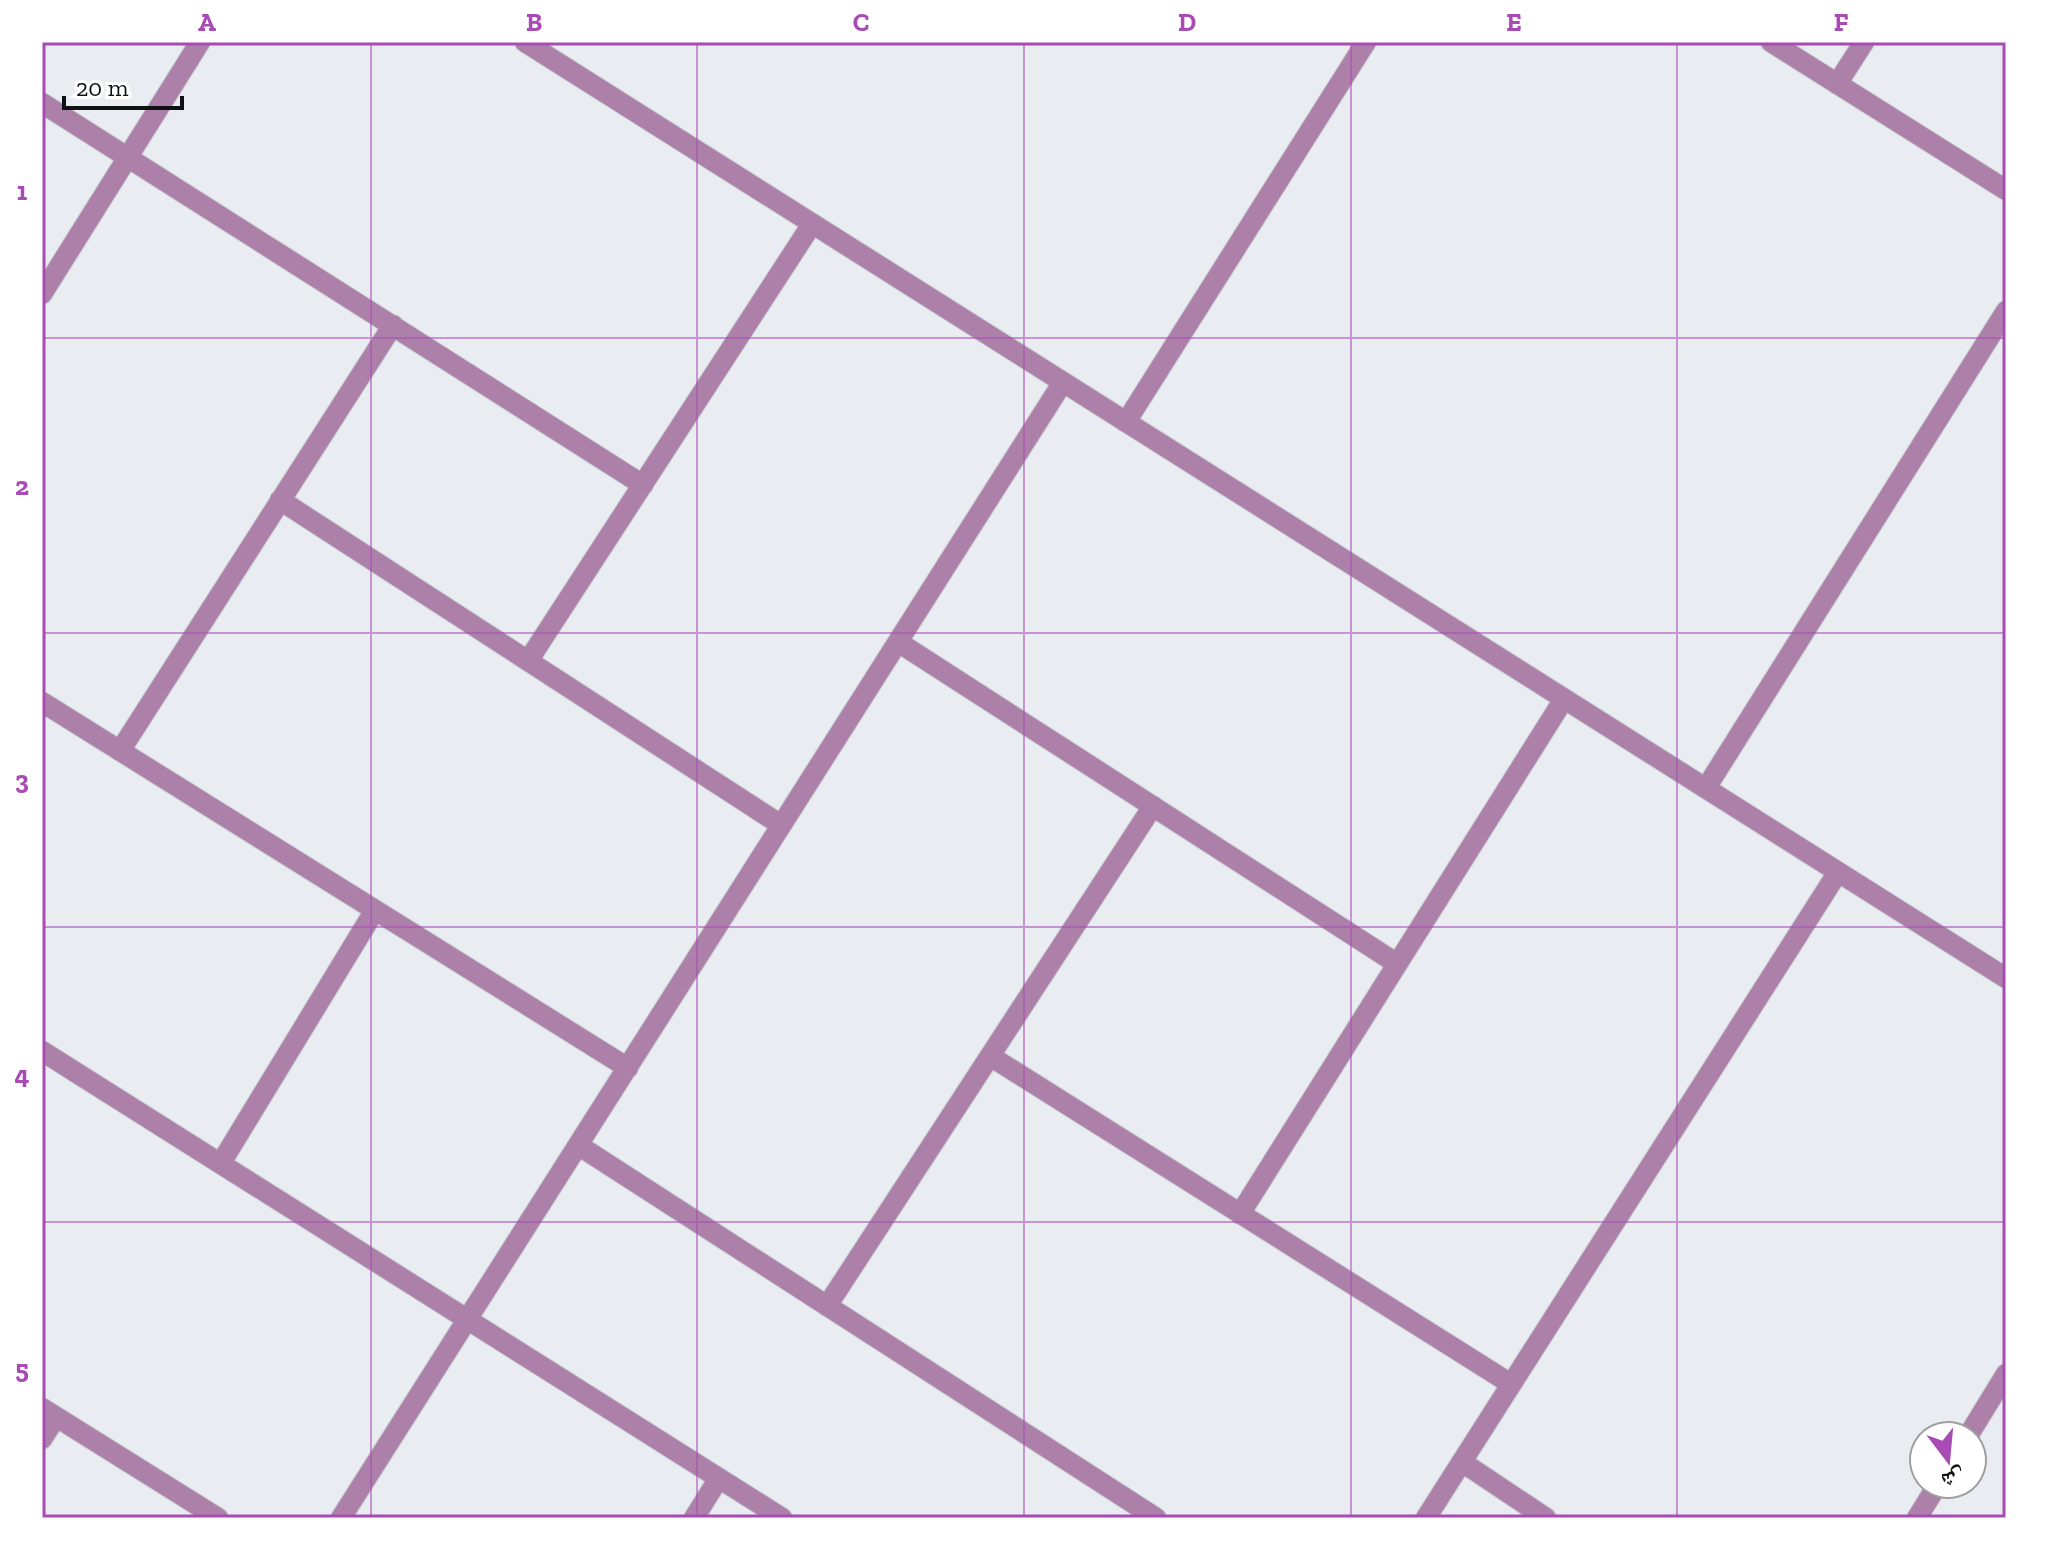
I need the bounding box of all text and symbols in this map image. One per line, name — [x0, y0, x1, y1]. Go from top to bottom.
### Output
text: A — [198, 6, 216, 38]
text: B — [526, 6, 542, 38]
text: C — [853, 6, 869, 38]
text: D — [1178, 6, 1196, 38]
text: E — [1506, 6, 1522, 38]
text: F — [1834, 6, 1849, 38]
scale bar — [64, 60, 182, 110]
text: 20 m — [76, 73, 129, 102]
text: 1 — [17, 175, 28, 207]
text: 2 — [15, 470, 29, 502]
text: 3 — [15, 764, 29, 796]
text: 4 — [15, 1059, 30, 1091]
text: 5 — [15, 1353, 29, 1385]
north arrow — [1908, 1420, 1988, 1500]
text: ش — [1938, 1463, 1968, 1495]

